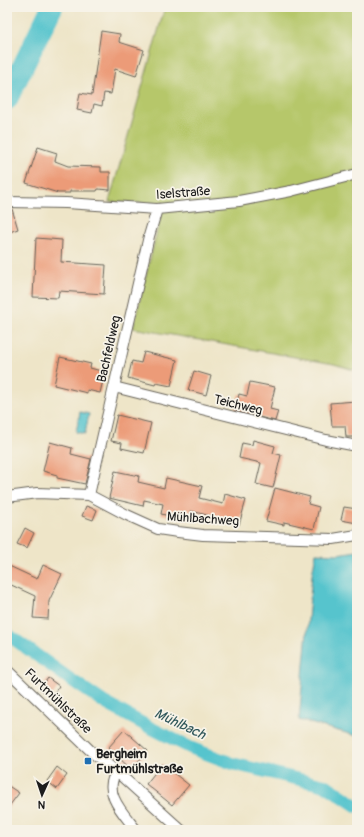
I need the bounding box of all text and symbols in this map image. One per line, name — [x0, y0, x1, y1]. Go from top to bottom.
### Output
street label: Iselstraße — [155, 183, 211, 203]
street label: Bachfeldweg — [94, 314, 125, 384]
street label: Teichweg — [212, 391, 264, 419]
street label: Mühlbachweg — [166, 509, 240, 530]
street label: Furtmühlstraße — [21, 665, 95, 737]
water label: Mühlbach — [152, 705, 209, 744]
place label: Bergheim Furtmühlstraße — [96, 746, 184, 777]
marker: Bergheim Furtmühlstraße — [83, 756, 93, 766]
north arrow — [22, 775, 62, 815]
text: N — [37, 798, 46, 811]

